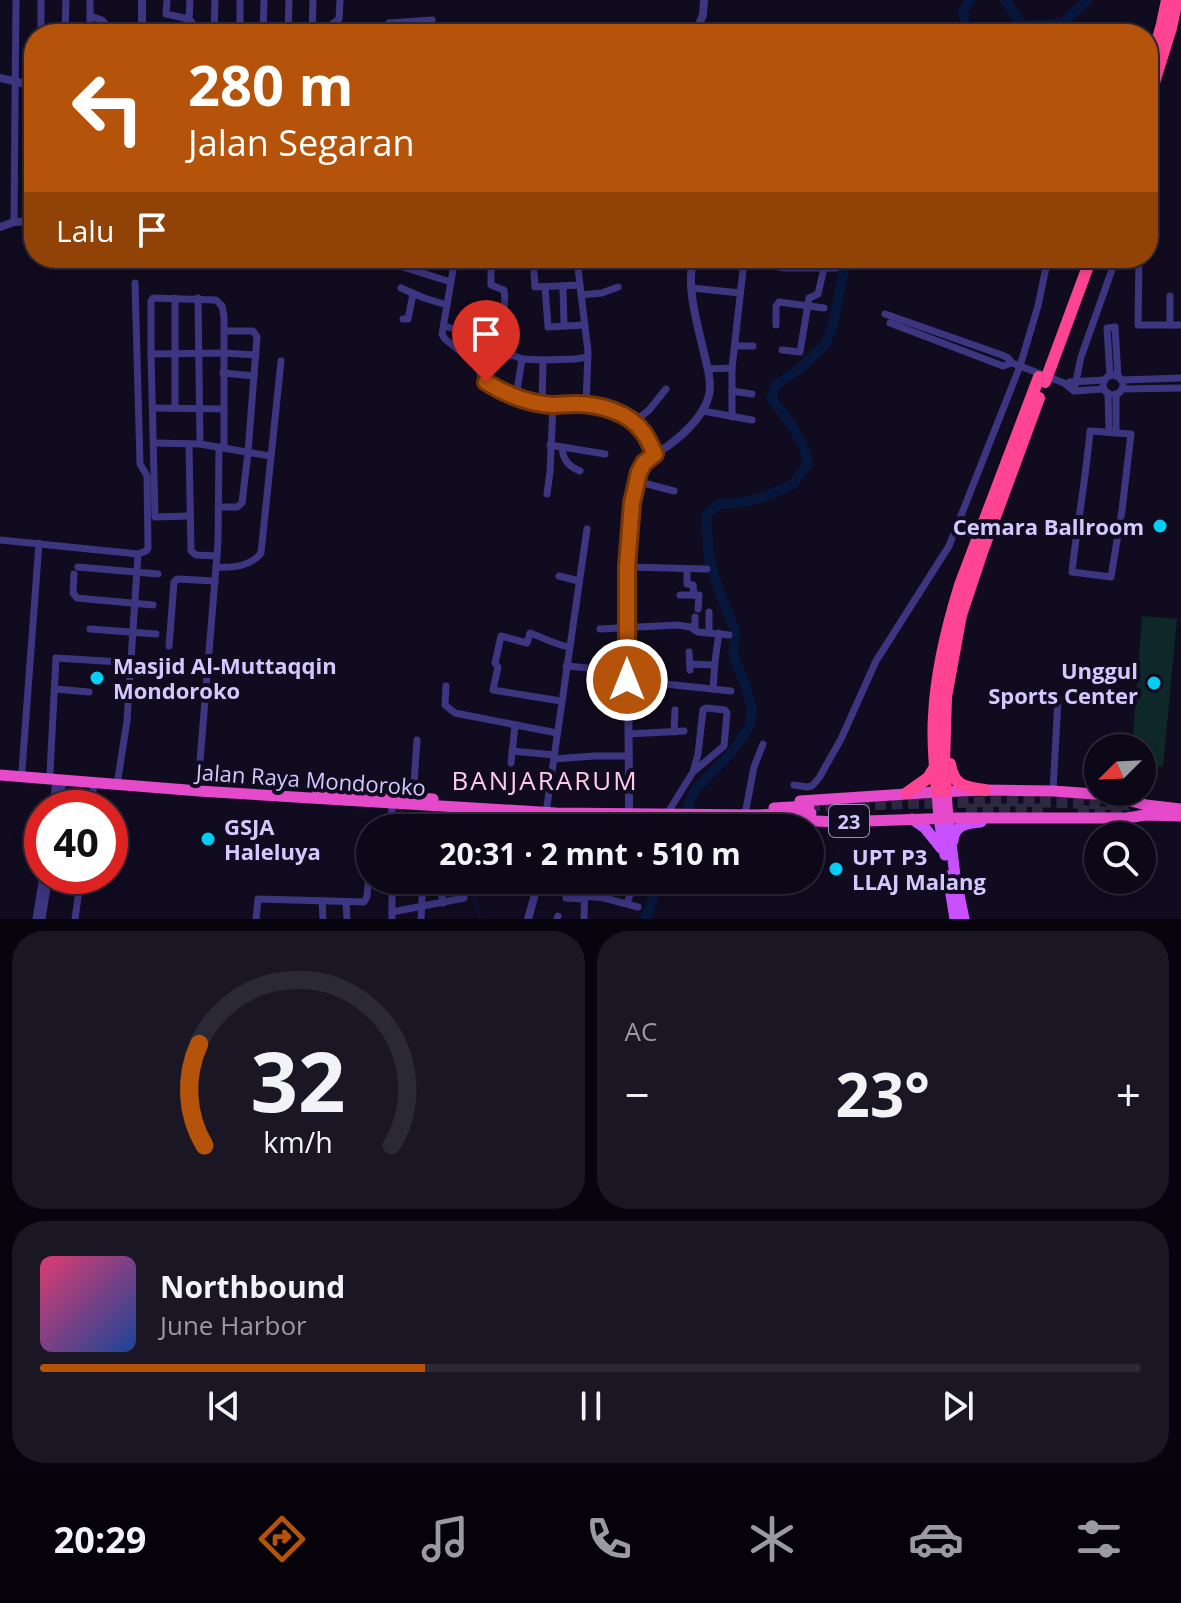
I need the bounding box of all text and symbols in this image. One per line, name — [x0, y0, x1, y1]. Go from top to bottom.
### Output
text: 280 m — [188, 46, 354, 122]
icon: left — [56, 56, 160, 160]
text: Jalan Segaran — [188, 118, 415, 167]
icon: arrive — [130, 208, 174, 252]
text: Lalu — [56, 210, 114, 251]
pin — [452, 300, 520, 382]
icon: arrive — [464, 312, 508, 356]
place label: Cemara Ballroom — [953, 511, 1144, 541]
marker: Cemara Ballroom — [1151, 517, 1169, 535]
position arrow — [585, 638, 669, 722]
place label: Masjid Al-Muttaqqin Mondoroko — [113, 650, 337, 705]
place label: Unggul Sports Center — [988, 655, 1138, 710]
marker: Masjid Al-Muttaqqin Mondoroko — [88, 669, 106, 687]
marker: Unggul Sports Center — [1145, 674, 1163, 692]
north arrow — [1084, 734, 1156, 806]
map controls — [1084, 734, 1156, 894]
street label: Jalan Raya Mondoroko — [193, 756, 427, 802]
district label: BANJARARUM — [451, 762, 639, 798]
speed limit sign: 40 — [24, 790, 128, 894]
road number: 23 — [829, 805, 869, 837]
place label: GSJA Haleluya — [224, 811, 321, 866]
button: search — [1084, 822, 1156, 894]
marker: GSJA Haleluya — [199, 830, 217, 848]
text: 20:31 · 2 mnt · 510 m — [439, 833, 741, 874]
place label: UPT P3 LLAJ Malang — [852, 841, 987, 896]
marker: UPT P3 LLAJ Malang — [827, 860, 845, 878]
text: AC — [625, 1013, 657, 1049]
text: 32 — [251, 1023, 346, 1136]
text: 23° — [836, 1053, 930, 1135]
text: − — [625, 1064, 650, 1124]
text: + — [1116, 1064, 1141, 1124]
text: km/h — [264, 1122, 333, 1161]
text: Northbound — [160, 1266, 345, 1307]
text: June Harbor — [160, 1307, 307, 1343]
icon: previous — [202, 1384, 246, 1428]
icon: pause — [569, 1384, 613, 1428]
icon: next — [936, 1384, 980, 1428]
icon: directions — [254, 1511, 310, 1567]
icon: music — [417, 1511, 473, 1567]
icon: phone — [581, 1511, 637, 1567]
icon: climate — [744, 1511, 800, 1567]
icon: car — [908, 1511, 964, 1567]
icon: filters — [1071, 1511, 1127, 1567]
text: 20:29 — [54, 1515, 146, 1564]

